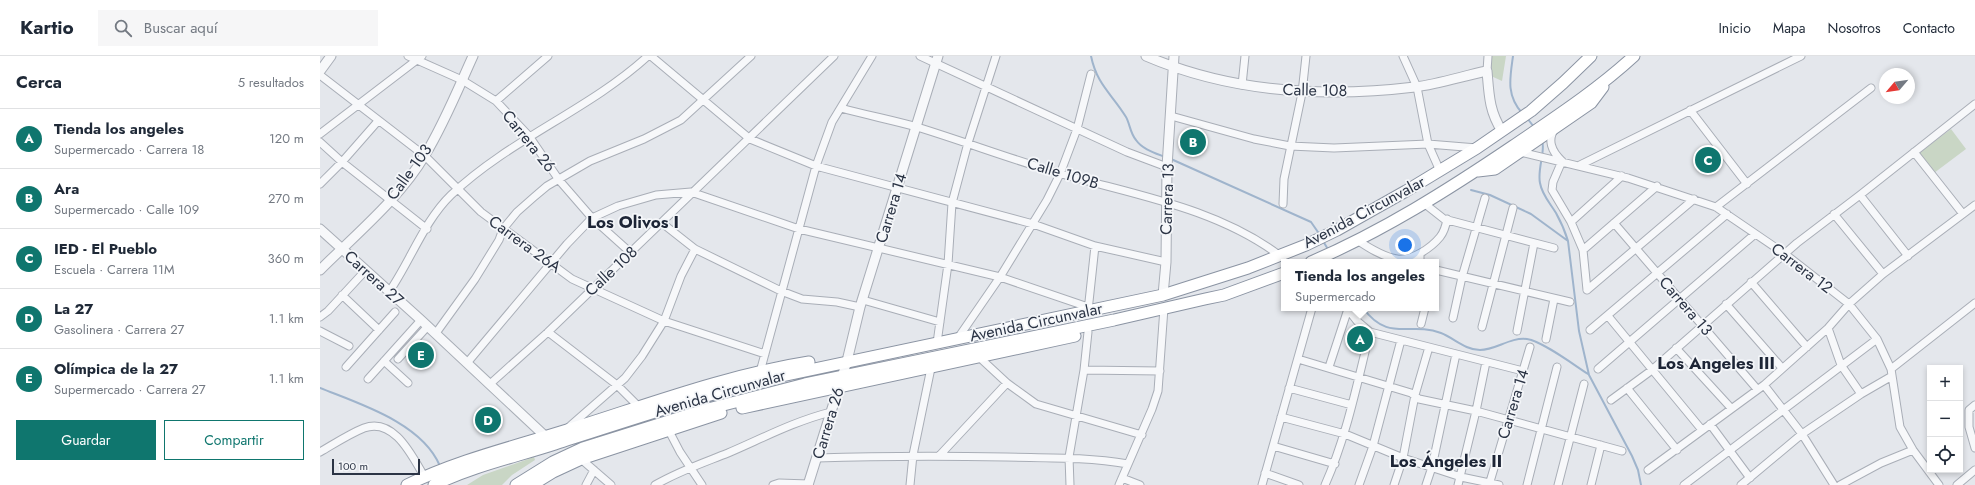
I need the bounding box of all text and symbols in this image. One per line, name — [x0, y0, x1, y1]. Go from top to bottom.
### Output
search box — [98, 10, 378, 46]
text: Kartio — [20, 14, 74, 41]
icon: search — [112, 17, 134, 39]
text: Buscar aquí — [144, 17, 218, 39]
text: Inicio — [1718, 18, 1751, 38]
text: Mapa — [1773, 18, 1806, 38]
text: Nosotros — [1828, 18, 1881, 38]
text: Contacto — [1903, 18, 1955, 38]
north arrow — [1879, 68, 1915, 104]
text: Cerca — [16, 70, 62, 94]
text: 5 resultados — [238, 73, 304, 92]
street label: Calle 108 — [1283, 78, 1347, 102]
street label: Carrera 26 — [497, 105, 561, 177]
text: Tienda los angeles — [54, 118, 184, 140]
pin: B — [1180, 127, 1206, 157]
text: A — [24, 129, 34, 148]
text: 120 m — [269, 129, 304, 148]
street label: Calle 103 — [381, 139, 437, 205]
text: Supermercado · Carrera 18 — [54, 140, 204, 159]
pin: C — [1695, 145, 1721, 175]
street label: Calle 109B — [1024, 151, 1102, 195]
street label: Carrera 13 — [1154, 163, 1180, 235]
street label: Carrera 14 — [869, 170, 913, 246]
street label: Avenida Circunvalar — [1299, 170, 1430, 254]
text: Ara — [54, 178, 79, 200]
text: B — [25, 189, 33, 208]
text: 270 m — [268, 189, 304, 208]
text: Supermercado · Calle 109 — [54, 200, 199, 219]
street label: Carrera 26A — [484, 210, 566, 278]
district label: Los Olivos I — [587, 210, 679, 234]
your location — [1395, 235, 1415, 255]
street label: Carrera 12 — [1766, 237, 1838, 299]
text: IED - El Pueblo — [54, 238, 157, 260]
street label: Calle 108 — [580, 241, 642, 301]
street label: Carrera 27 — [339, 245, 409, 311]
text: C — [24, 249, 34, 268]
text: 360 m — [268, 249, 304, 268]
popup — [1281, 259, 1439, 311]
text: Escuela · Carrera 11M — [54, 260, 174, 279]
text: Tienda los angeles — [1295, 265, 1425, 287]
street label: Carrera 13 — [1654, 271, 1718, 341]
text: Supermercado — [1295, 287, 1376, 306]
street label: Avenida Circunvalar — [967, 297, 1105, 347]
text: La 27 — [54, 298, 93, 320]
text: D — [24, 309, 34, 328]
text: 1.1 km — [269, 309, 304, 328]
text: Gasolinera · Carrera 27 — [54, 320, 184, 339]
pin: A — [1347, 324, 1373, 354]
pin: E — [408, 340, 434, 370]
district label: Los Angeles III — [1657, 351, 1775, 375]
text: Olímpica de la 27 — [54, 358, 178, 380]
street label: Avenida Circunvalar — [652, 363, 789, 423]
map controls — [1927, 365, 1963, 473]
button: + — [1927, 365, 1963, 401]
street label: Carrera 14 — [1491, 366, 1535, 442]
text: E — [25, 369, 33, 388]
text: 1.1 km — [269, 369, 304, 388]
text: Supermercado · Carrera 27 — [54, 380, 206, 399]
street label: Carrera 26 — [806, 384, 850, 462]
button: − — [1927, 401, 1963, 437]
pin: D — [475, 405, 501, 435]
button: Guardar — [16, 420, 156, 460]
button: Compartir — [164, 420, 304, 460]
button: locate — [1927, 437, 1963, 473]
district label: Los Ángeles II — [1390, 449, 1502, 473]
scale bar — [332, 457, 420, 476]
text: 100 m — [338, 458, 368, 474]

